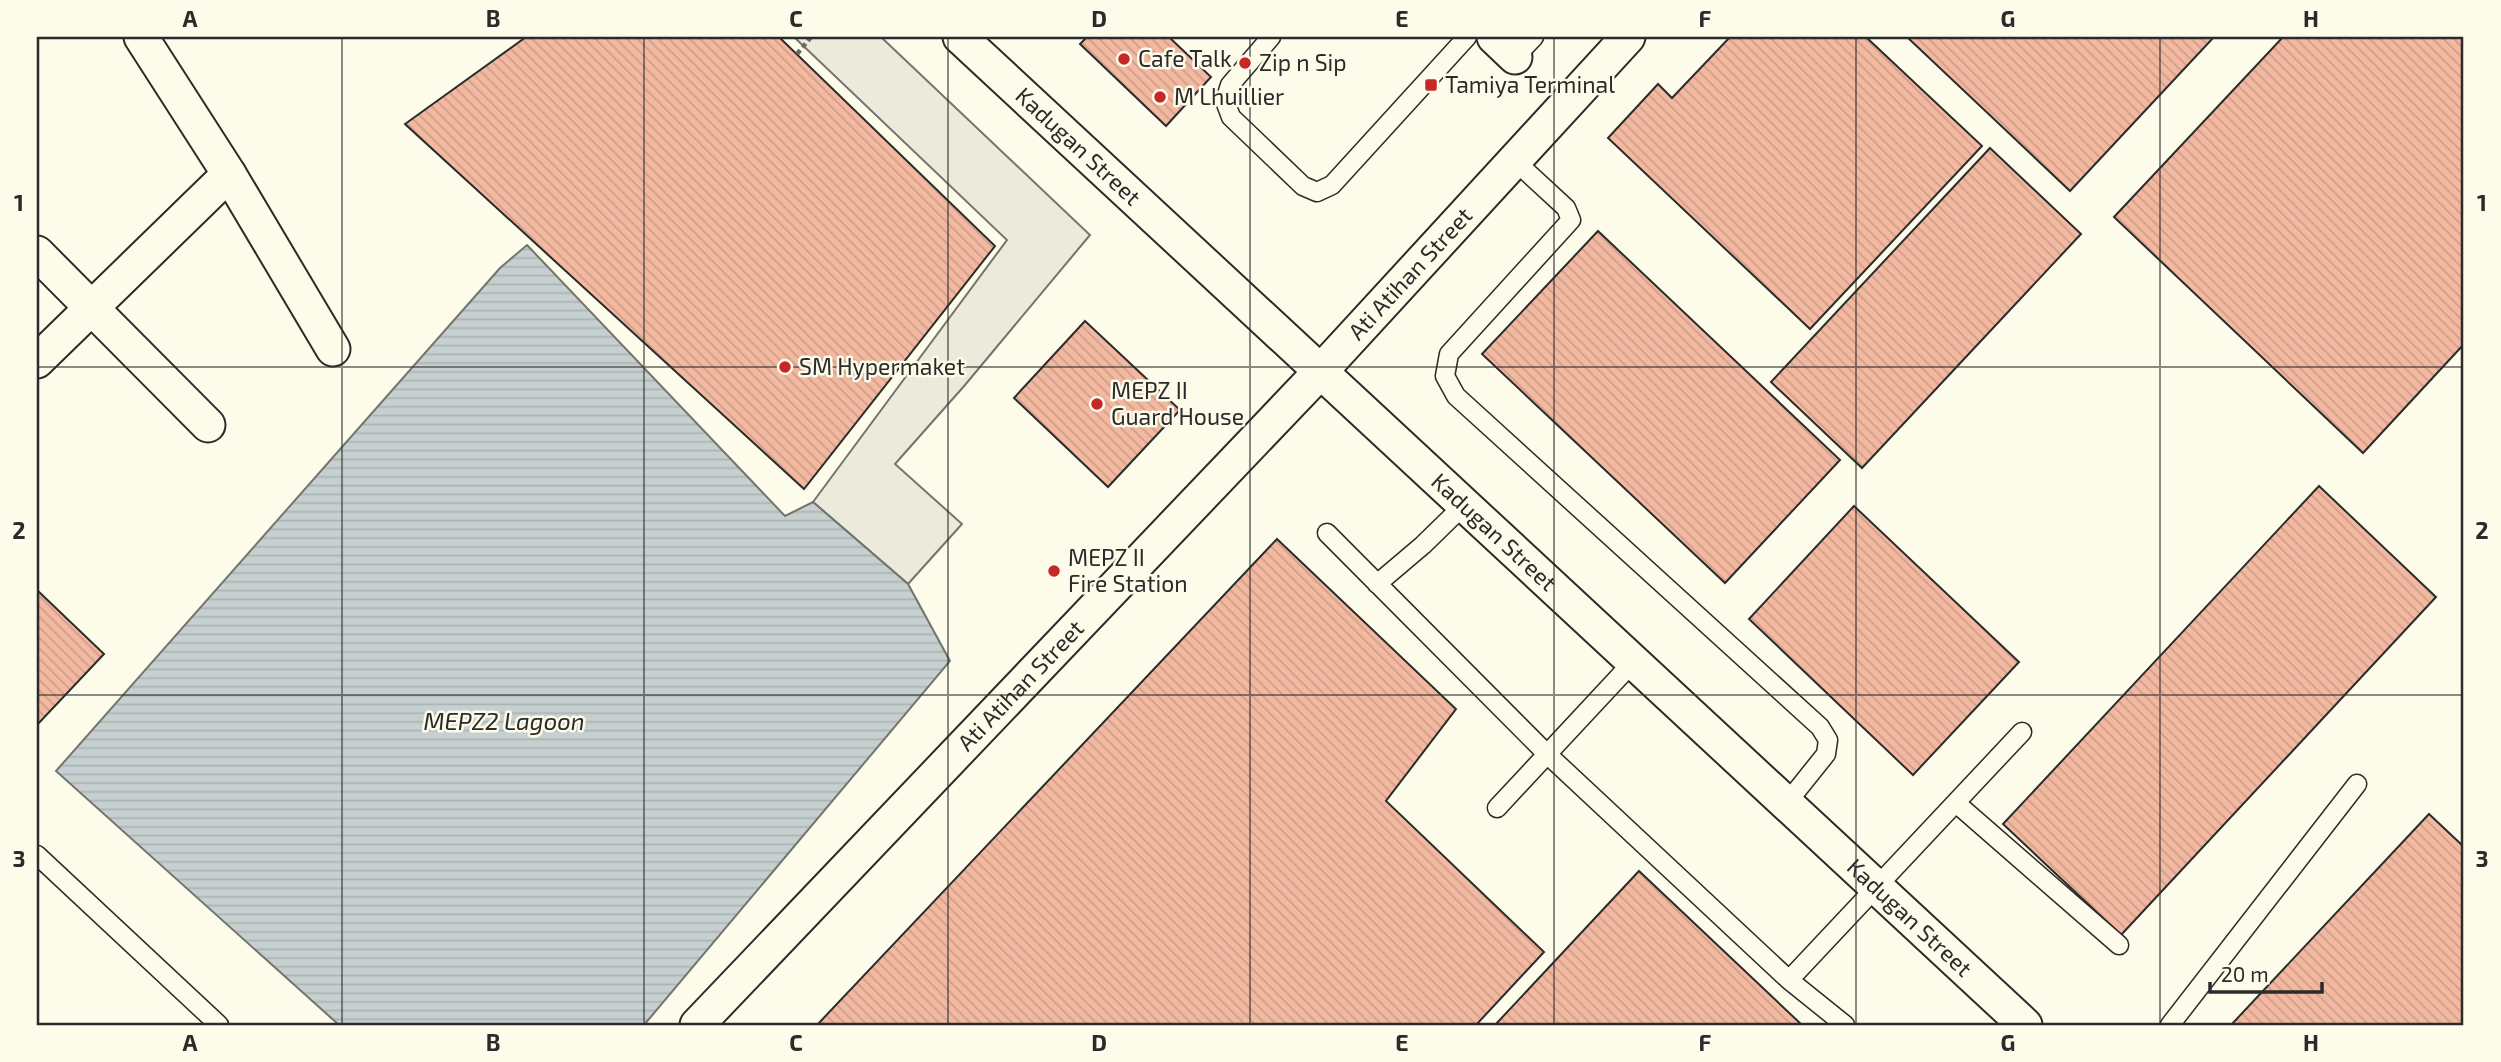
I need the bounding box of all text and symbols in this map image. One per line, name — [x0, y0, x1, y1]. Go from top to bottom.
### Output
text: A — [182, 4, 198, 32]
text: B — [486, 4, 500, 32]
text: C — [789, 4, 803, 32]
text: D — [1091, 4, 1107, 32]
text: E — [1395, 4, 1409, 32]
text: F — [1699, 4, 1712, 32]
text: G — [2001, 4, 2015, 32]
text: H — [2303, 4, 2319, 32]
place label: Cafe Talk — [1138, 44, 1232, 72]
place label: Zip n Sip — [1259, 48, 1347, 76]
marker: Cafe Talk — [1116, 51, 1132, 67]
marker: Zip n Sip — [1237, 55, 1253, 71]
place label: Tamiya Terminal — [1445, 70, 1615, 98]
marker: Tamiya Terminal — [1423, 77, 1439, 93]
street label: Kadugan Street — [1010, 81, 1147, 211]
place label: M Lhuillier — [1174, 82, 1284, 110]
marker: M Lhuillier — [1152, 89, 1168, 105]
text: 1 — [14, 188, 24, 216]
text: 1 — [2477, 188, 2487, 216]
street label: Ati Atihan Street — [1342, 201, 1478, 345]
place label: SM Hypermaket — [799, 352, 965, 380]
marker: SM Hypermaket — [777, 359, 793, 375]
place label: MEPZ II Guard House — [1111, 376, 1244, 430]
marker: MEPZ II Guard House — [1089, 396, 1105, 412]
street label: Kadugan Street — [1426, 467, 1563, 596]
text: 2 — [12, 516, 26, 544]
text: 2 — [2475, 516, 2489, 544]
place label: MEPZ II Fire Station — [1068, 543, 1188, 597]
marker: MEPZ II Fire Station — [1046, 563, 1062, 579]
street label: Ati Atihan Street — [951, 614, 1089, 756]
water label: MEPZ2 Lagoon — [423, 706, 585, 735]
text: 3 — [12, 844, 26, 872]
text: 3 — [2475, 844, 2489, 872]
street label: Kadugan Street — [1842, 852, 1979, 982]
scale bar — [2210, 950, 2322, 994]
text: 20 m — [2221, 961, 2269, 986]
text: A — [182, 1028, 198, 1056]
text: B — [486, 1028, 500, 1056]
text: C — [789, 1028, 803, 1056]
text: D — [1091, 1028, 1107, 1056]
text: E — [1395, 1028, 1409, 1056]
text: F — [1699, 1028, 1712, 1056]
text: G — [2001, 1028, 2015, 1056]
text: H — [2303, 1028, 2319, 1056]

